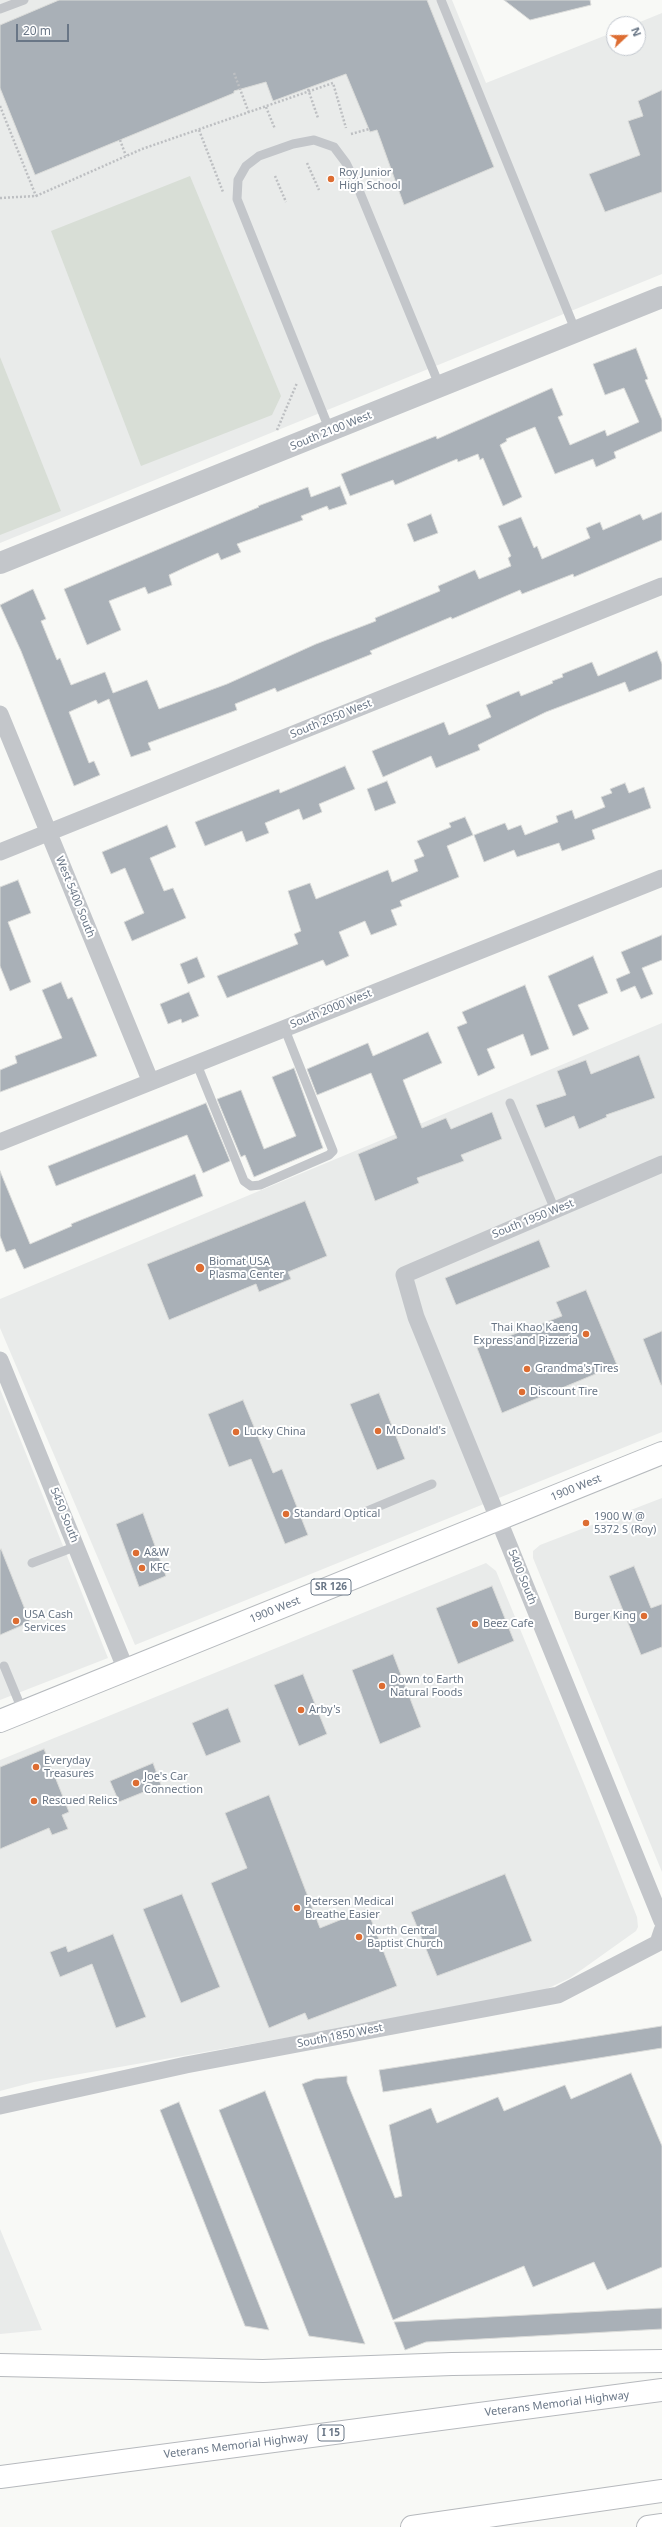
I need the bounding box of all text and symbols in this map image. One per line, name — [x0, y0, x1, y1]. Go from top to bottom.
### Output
scale bar — [18, 16, 71, 42]
north arrow — [606, 16, 646, 56]
text: 20 m — [23, 22, 51, 39]
text: N — [628, 25, 645, 39]
place label: Roy Junior High School — [339, 166, 401, 192]
marker: Roy Junior High School — [326, 174, 336, 184]
street label: South 2100 West — [288, 409, 374, 453]
street label: South 2050 West — [288, 697, 374, 741]
street label: West 5400 South — [53, 854, 97, 940]
street label: South 2000 West — [288, 987, 374, 1031]
street label: South 1950 West — [490, 1197, 576, 1241]
place label: Biomat USA Plasma Center — [209, 1255, 284, 1281]
marker: Biomat USA Plasma Center — [194, 1262, 206, 1274]
place label: Thai Khao Kaeng Express and Pizzeria — [473, 1321, 578, 1347]
marker: Thai Khao Kaeng Express and Pizzeria — [581, 1329, 591, 1339]
place label: Grandma's Tires — [535, 1362, 618, 1376]
marker: Grandma's Tires — [522, 1364, 532, 1374]
place label: Discount Tire — [530, 1385, 598, 1399]
marker: Discount Tire — [517, 1387, 527, 1397]
place label: McDonald's — [386, 1424, 446, 1438]
place label: Lucky China — [244, 1425, 306, 1439]
marker: McDonald's — [373, 1426, 383, 1436]
marker: Lucky China — [231, 1427, 241, 1437]
street label: 1900 West — [549, 1472, 603, 1504]
street label: 5450 South — [47, 1486, 81, 1544]
place label: Standard Optical — [294, 1507, 380, 1521]
marker: Standard Optical — [281, 1509, 291, 1519]
place label: 1900 W @ 5372 S (Roy) — [594, 1510, 656, 1536]
marker: 1900 W @ 5372 S (Roy) — [581, 1518, 591, 1528]
place label: A&W — [144, 1546, 169, 1560]
marker: A&W — [131, 1548, 141, 1558]
street label: 5400 South — [505, 1548, 539, 1606]
place label: KFC — [150, 1561, 169, 1575]
marker: KFC — [137, 1563, 147, 1573]
road number: SR 126 — [311, 1579, 351, 1595]
street label: 1900 West — [248, 1594, 302, 1626]
place label: USA Cash Services — [24, 1608, 73, 1634]
place label: Burger King — [574, 1609, 636, 1623]
marker: Burger King — [639, 1611, 649, 1621]
marker: USA Cash Services — [11, 1616, 21, 1626]
place label: Beez Cafe — [483, 1617, 534, 1631]
marker: Beez Cafe — [470, 1619, 480, 1629]
place label: Down to Earth Natural Foods — [390, 1673, 464, 1699]
marker: Down to Earth Natural Foods — [377, 1681, 387, 1691]
place label: Arby's — [309, 1703, 341, 1717]
marker: Arby's — [296, 1705, 306, 1715]
place label: Everyday Treasures — [44, 1754, 94, 1780]
marker: Everyday Treasures — [31, 1762, 41, 1772]
place label: Joe's Car Connection — [144, 1770, 203, 1796]
marker: Joe's Car Connection — [131, 1778, 141, 1788]
place label: Rescued Relics — [42, 1794, 117, 1808]
marker: Rescued Relics — [29, 1796, 39, 1806]
place label: Petersen Medical Breathe Easier — [305, 1895, 394, 1921]
marker: Petersen Medical Breathe Easier — [292, 1903, 302, 1913]
place label: North Central Baptist Church — [367, 1924, 443, 1950]
marker: North Central Baptist Church — [354, 1932, 364, 1942]
street label: South 1850 West — [296, 2021, 384, 2051]
street label: Veterans Memorial Highway — [484, 2389, 630, 2419]
road number: I 15 — [318, 2425, 344, 2441]
street label: Veterans Memorial Highway — [163, 2431, 309, 2461]

